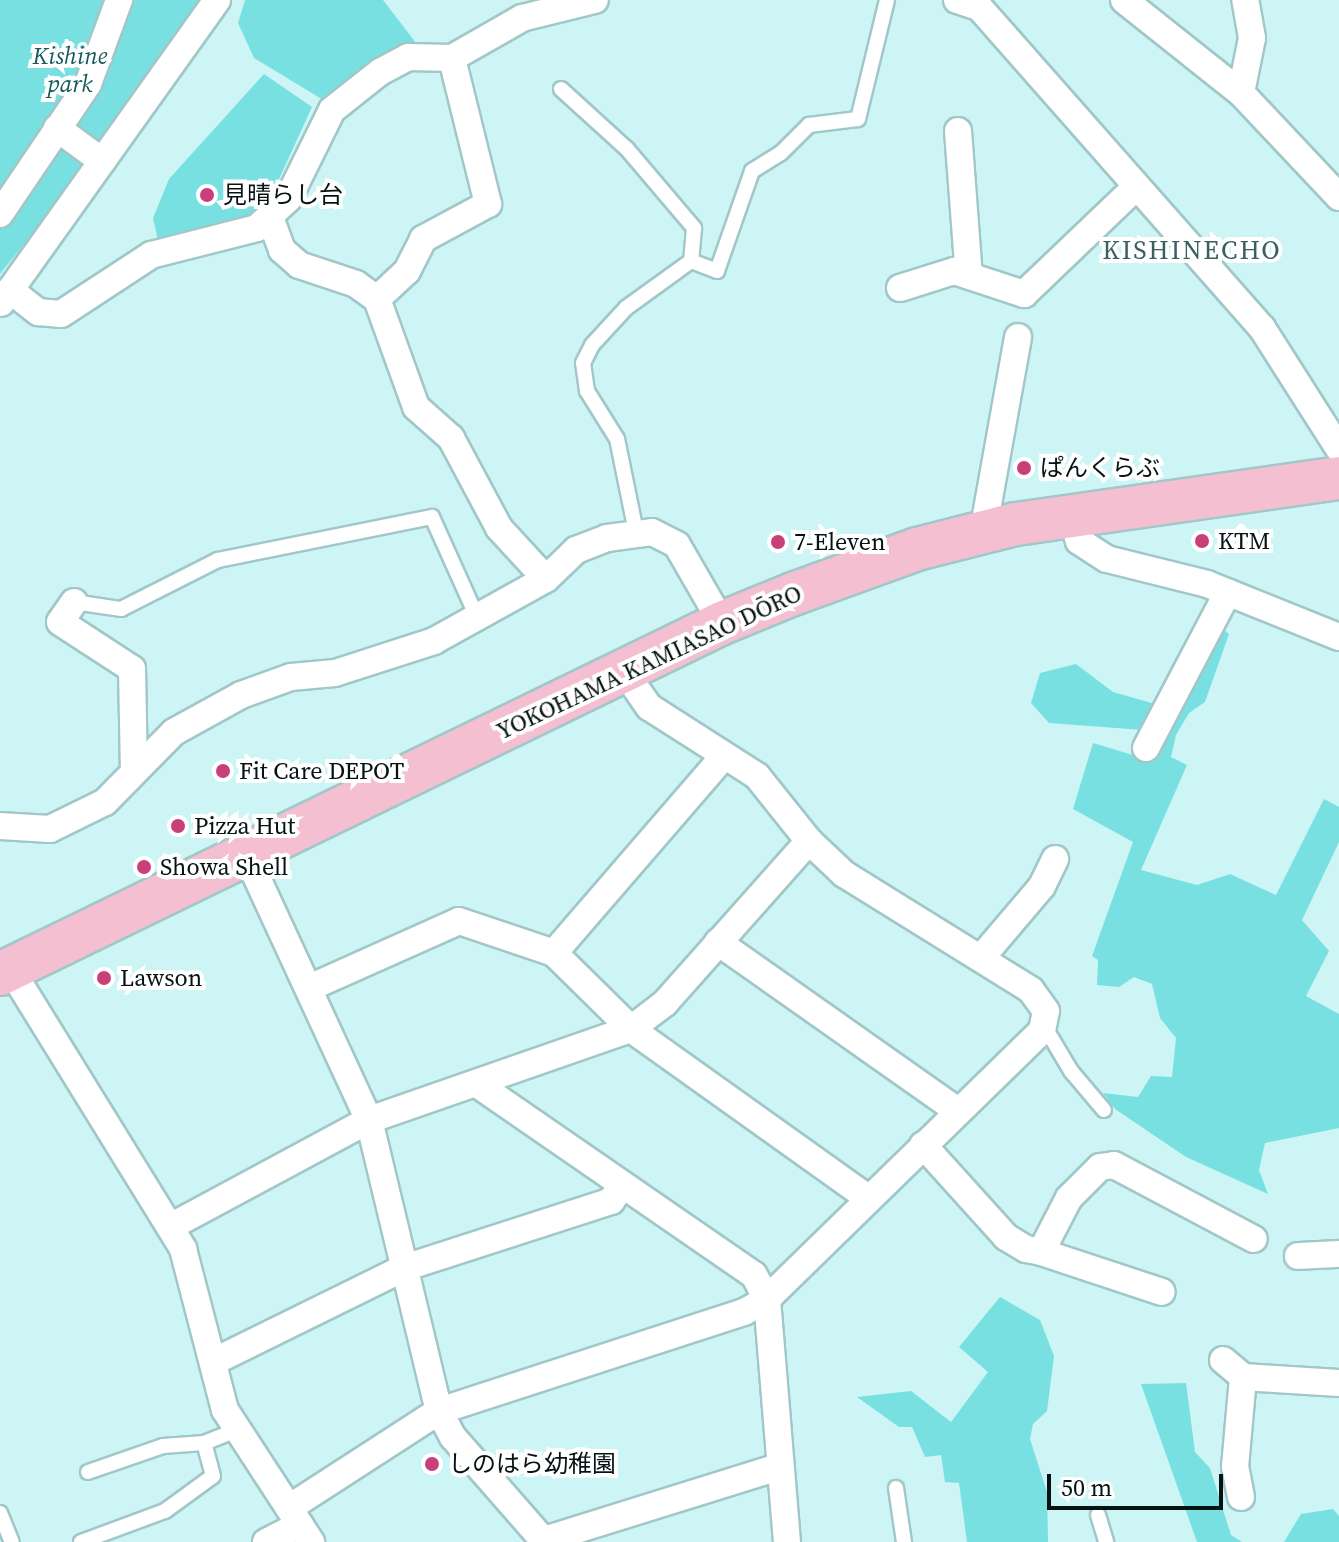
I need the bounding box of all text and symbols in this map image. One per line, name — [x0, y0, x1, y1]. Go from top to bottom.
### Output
park label: Kishine park — [32, 42, 108, 98]
place label: 見晴らし台 — [223, 181, 343, 209]
marker: 見晴らし台 — [198, 186, 216, 204]
district label: KISHINECHO — [1102, 235, 1282, 267]
place label: ぱんくらぶ — [1040, 454, 1160, 482]
marker: ぱんくらぶ — [1015, 459, 1033, 477]
place label: KTM — [1218, 527, 1270, 555]
place label: 7-Eleven — [794, 528, 886, 556]
marker: KTM — [1193, 532, 1211, 550]
marker: 7-Eleven — [769, 533, 787, 551]
street label: YOKOHAMA KAMIASAO DŌRO — [492, 578, 806, 746]
place label: Fit Care DEPOT — [239, 757, 404, 785]
marker: Fit Care DEPOT — [214, 762, 232, 780]
place label: Pizza Hut — [194, 812, 295, 840]
marker: Pizza Hut — [169, 817, 187, 835]
place label: Showa Shell — [160, 853, 288, 881]
marker: Showa Shell — [135, 858, 153, 876]
place label: Lawson — [120, 964, 202, 992]
marker: Lawson — [95, 969, 113, 987]
place label: しのはら幼稚園 — [448, 1450, 616, 1478]
marker: しのはら幼稚園 — [423, 1455, 441, 1473]
scale bar — [1051, 1458, 1227, 1508]
text: 50 m — [1061, 1471, 1112, 1504]

